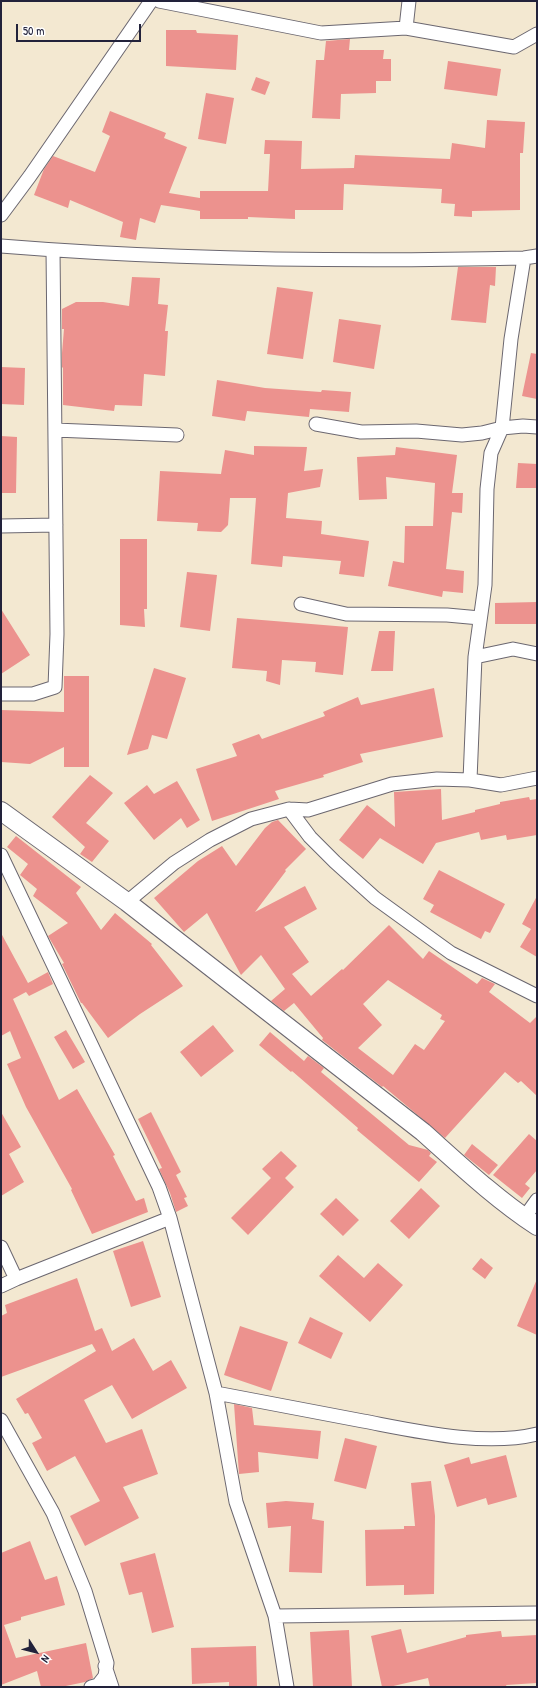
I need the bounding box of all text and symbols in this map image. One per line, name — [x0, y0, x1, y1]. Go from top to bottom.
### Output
scale bar — [18, 16, 143, 42]
text: 50 m — [23, 22, 44, 39]
north arrow — [16, 1632, 56, 1672]
text: N — [38, 1653, 53, 1666]

